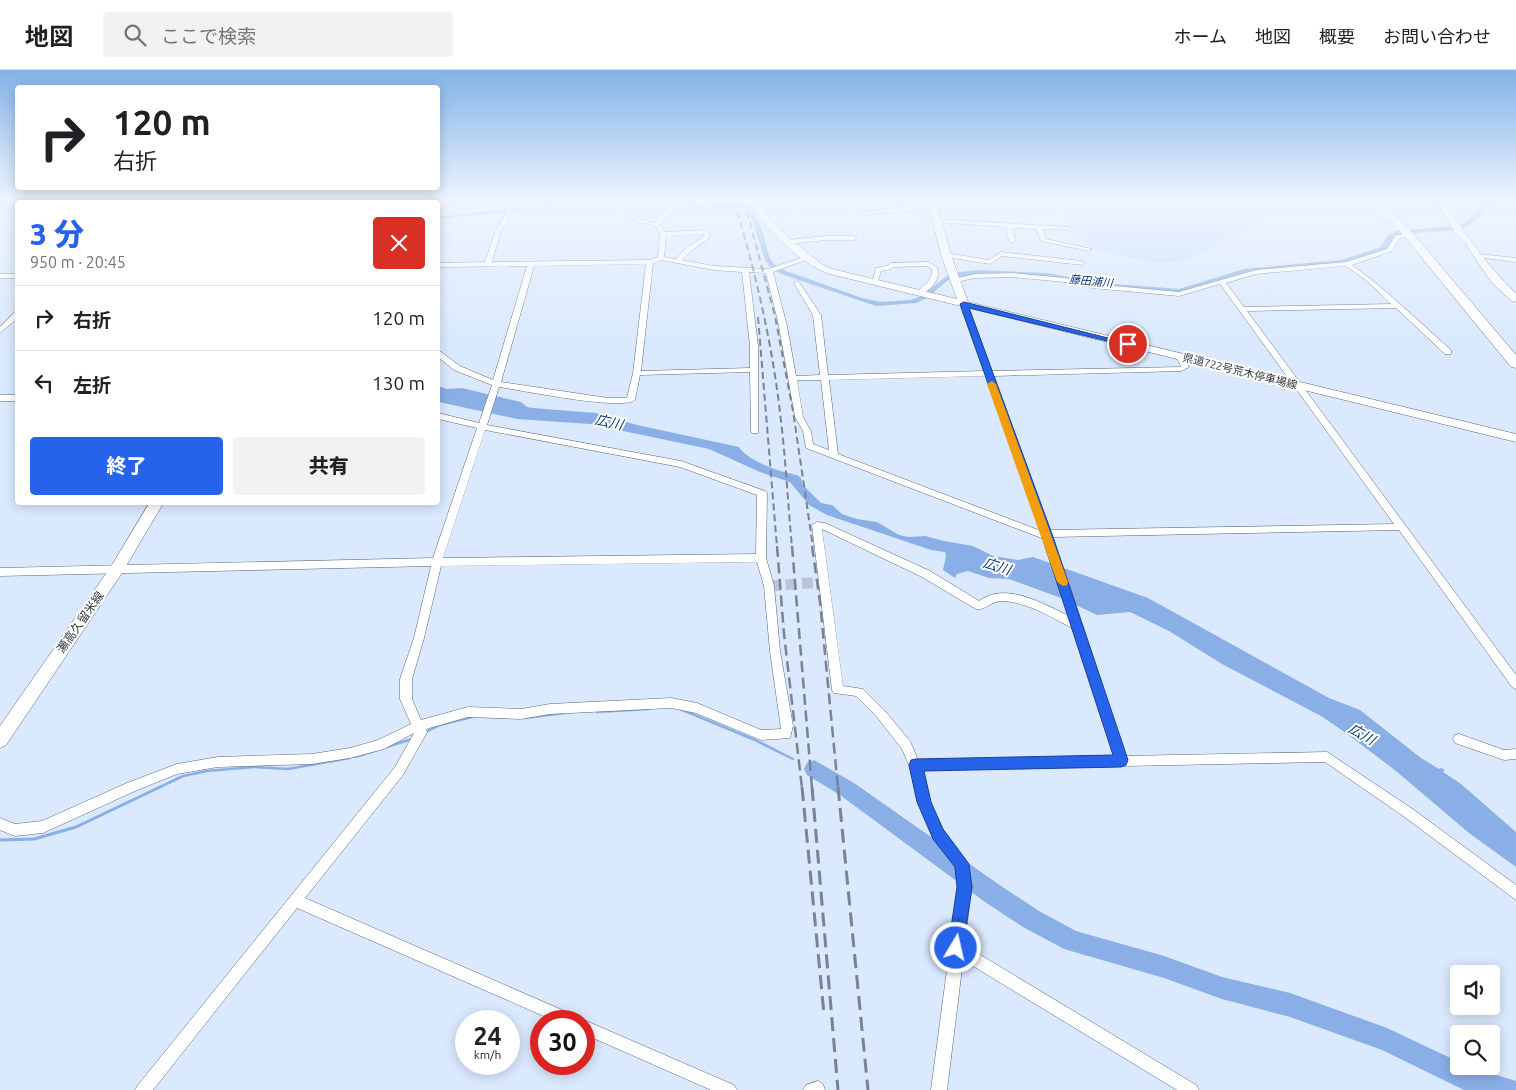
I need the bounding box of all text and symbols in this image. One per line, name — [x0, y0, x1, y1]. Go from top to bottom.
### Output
search box — [103, 12, 453, 57]
icon: search — [121, 21, 149, 49]
text: 地図 — [25, 23, 73, 50]
text: ここで検索 — [161, 25, 256, 47]
text: ホーム — [1174, 26, 1227, 46]
text: 地図 — [1255, 26, 1291, 46]
text: 概要 — [1319, 26, 1355, 46]
text: お問い合わせ — [1383, 26, 1491, 46]
text: 120 m — [113, 102, 211, 142]
icon: right — [30, 105, 95, 170]
text: 右折 — [113, 148, 157, 173]
text: 3 分 — [30, 217, 84, 251]
button: close — [373, 217, 425, 269]
text: 950 m · 20:45 — [30, 253, 126, 271]
water label: 藤田浦川 — [1069, 273, 1114, 289]
icon: right — [30, 304, 58, 332]
text: 120 m — [372, 307, 425, 329]
text: 右折 — [73, 309, 111, 331]
pin — [1107, 323, 1149, 365]
icon: arrive — [1114, 330, 1142, 358]
street label: 県道722号荒木停車場線 — [1181, 351, 1299, 391]
icon: left — [30, 369, 58, 397]
text: 130 m — [372, 372, 425, 394]
text: 左折 — [73, 374, 111, 396]
water label: 広川 — [594, 411, 626, 433]
button: 終了 — [30, 437, 223, 495]
button: 共有 — [233, 437, 425, 495]
water label: 広川 — [981, 554, 1015, 579]
street label: 瀬高久留米線 — [54, 589, 106, 655]
water label: 広川 — [1346, 720, 1380, 749]
position arrow — [929, 921, 981, 973]
map controls — [1450, 965, 1500, 1075]
button: sound — [1450, 965, 1500, 1015]
speed limit sign: 30 — [530, 1010, 595, 1075]
text: 24 — [473, 1022, 502, 1050]
button: search — [1450, 1025, 1500, 1075]
text: km/h — [474, 1048, 501, 1061]

